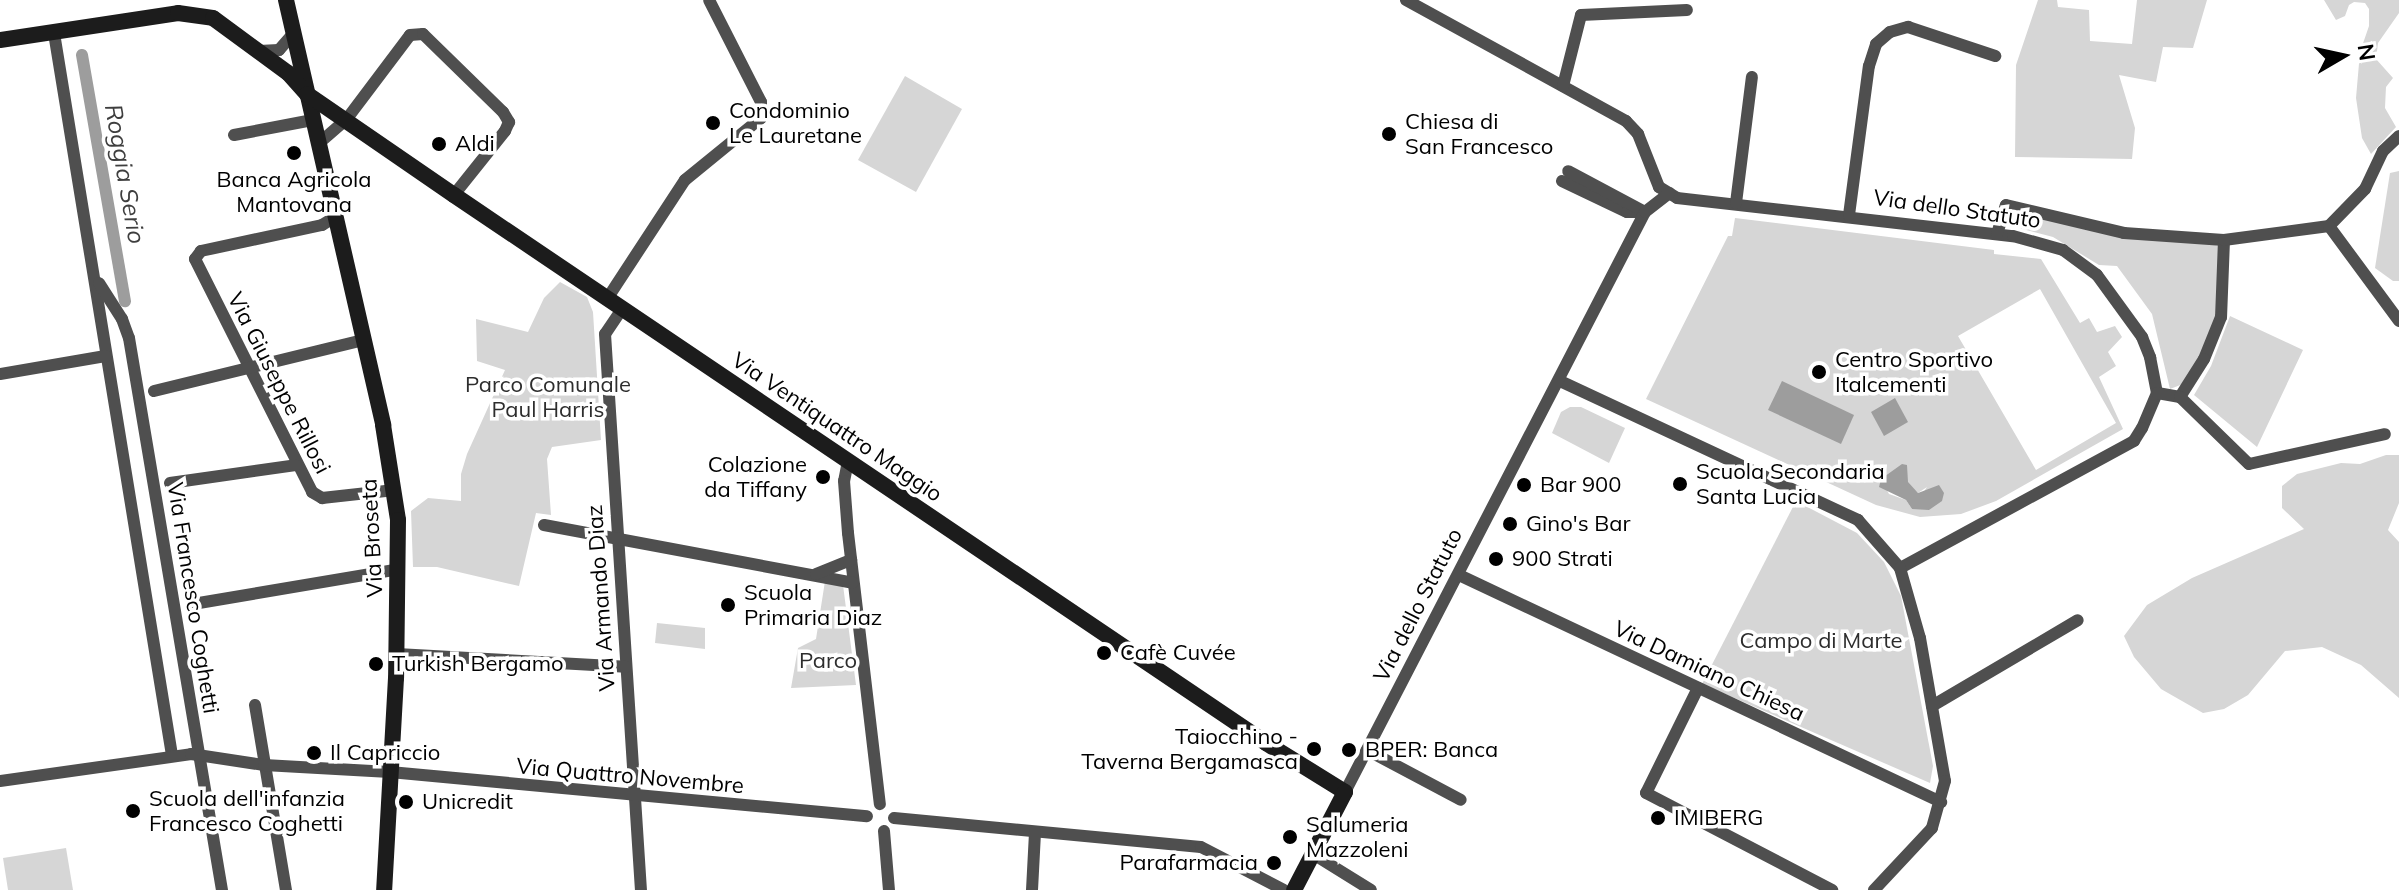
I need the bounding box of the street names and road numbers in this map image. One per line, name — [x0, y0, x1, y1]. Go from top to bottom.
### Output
street label: Via dello Statuto — [1872, 184, 2042, 234]
street label: Via Giuseppe Rillosi — [222, 288, 336, 478]
street label: Via Ventiquattro Maggio — [727, 347, 947, 507]
street label: Via Broseta — [356, 478, 388, 598]
street label: Via Francesco Coghetti — [162, 481, 224, 715]
street label: Via Armando Diaz — [581, 504, 621, 692]
street label: Via dello Statuto — [1368, 524, 1468, 686]
street label: Via Damiano Chiesa — [1609, 615, 1809, 727]
street label: Via Quattro Novembre — [515, 753, 745, 799]

